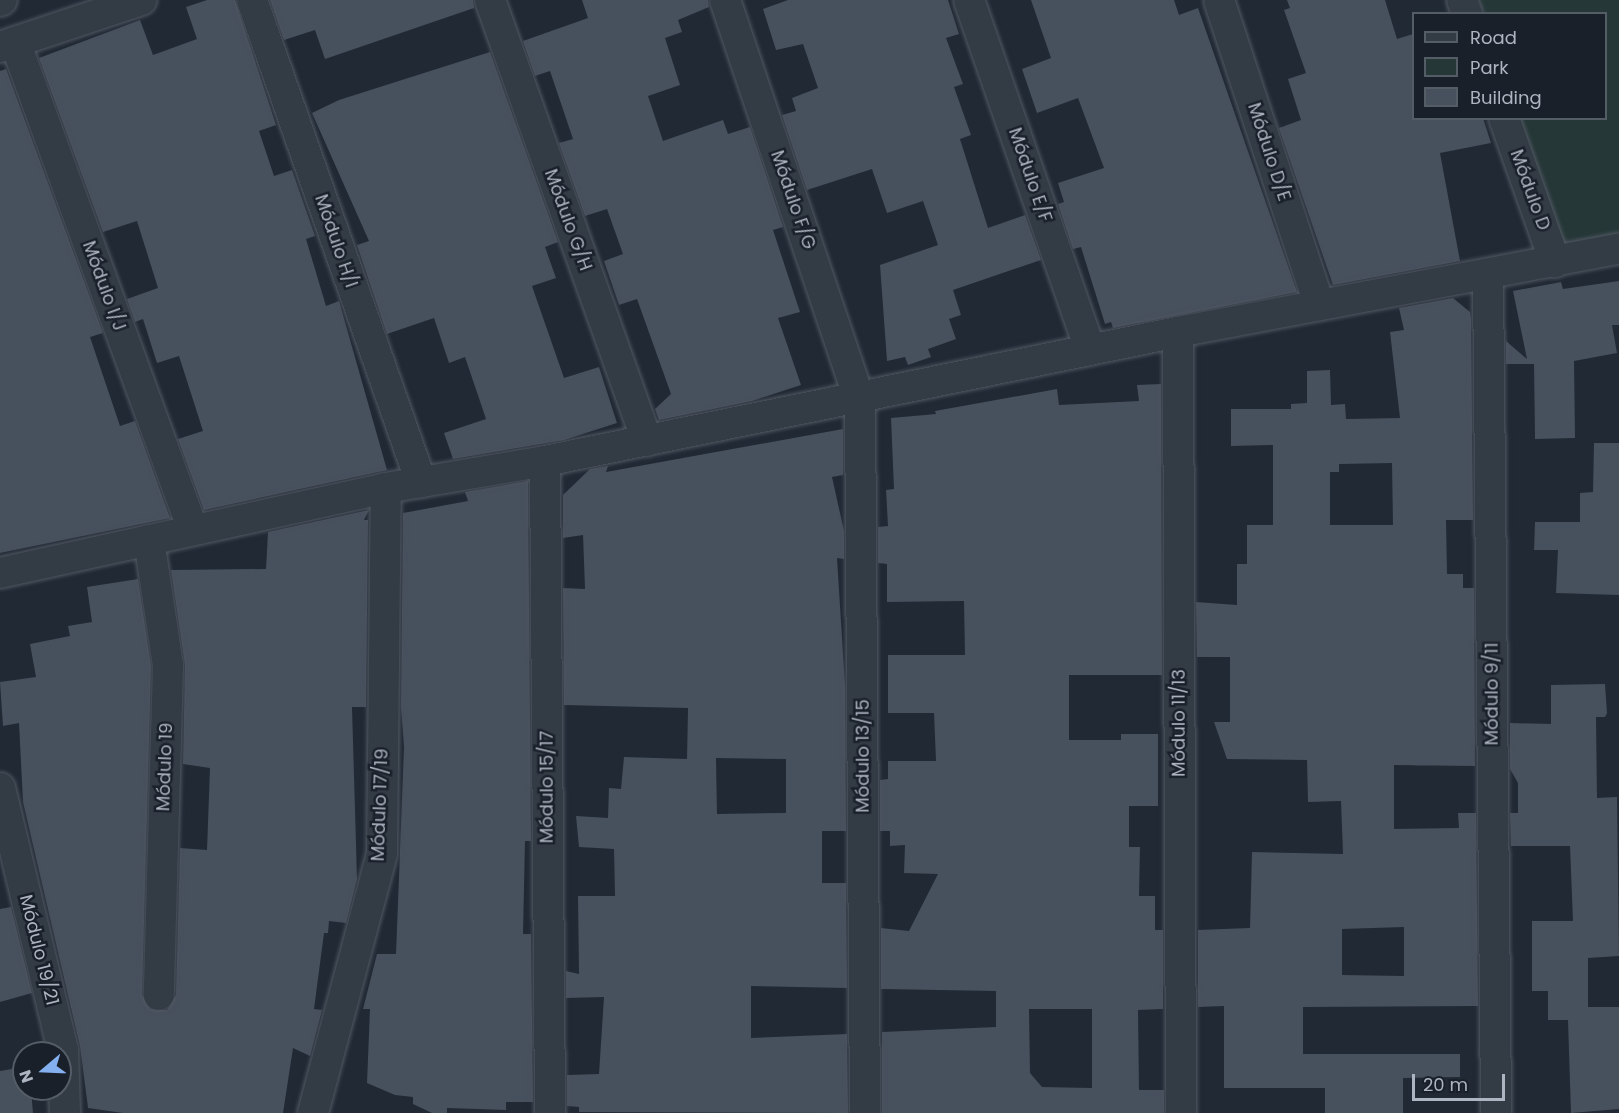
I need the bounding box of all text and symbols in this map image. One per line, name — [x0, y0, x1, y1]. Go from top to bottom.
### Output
legend — [1412, 12, 1607, 120]
text: Road — [1470, 25, 1517, 50]
text: Park — [1470, 55, 1509, 80]
text: Building — [1470, 85, 1542, 110]
street label: Módulo D/E — [1243, 100, 1295, 204]
street label: Módulo E/F — [1004, 125, 1056, 225]
street label: Módulo D — [1505, 147, 1555, 233]
street label: Módulo F/G — [766, 148, 820, 252]
street label: Módulo G/H — [540, 166, 596, 274]
street label: Módulo H/I — [310, 192, 362, 290]
street label: Módulo I/J — [78, 238, 130, 334]
street label: Módulo 9/11 — [1481, 643, 1503, 745]
street label: Módulo 11/13 — [1168, 669, 1190, 777]
street label: Módulo 13/15 — [852, 699, 874, 813]
street label: Módulo 19 — [153, 722, 177, 812]
street label: Módulo 15/17 — [536, 731, 558, 843]
street label: Módulo 17/19 — [367, 748, 393, 862]
street label: Módulo 19/21 — [15, 892, 63, 1008]
north arrow — [12, 1041, 72, 1101]
scale bar — [1415, 1062, 1508, 1100]
text: N — [14, 1067, 39, 1086]
text: 20 m — [1423, 1072, 1468, 1097]

